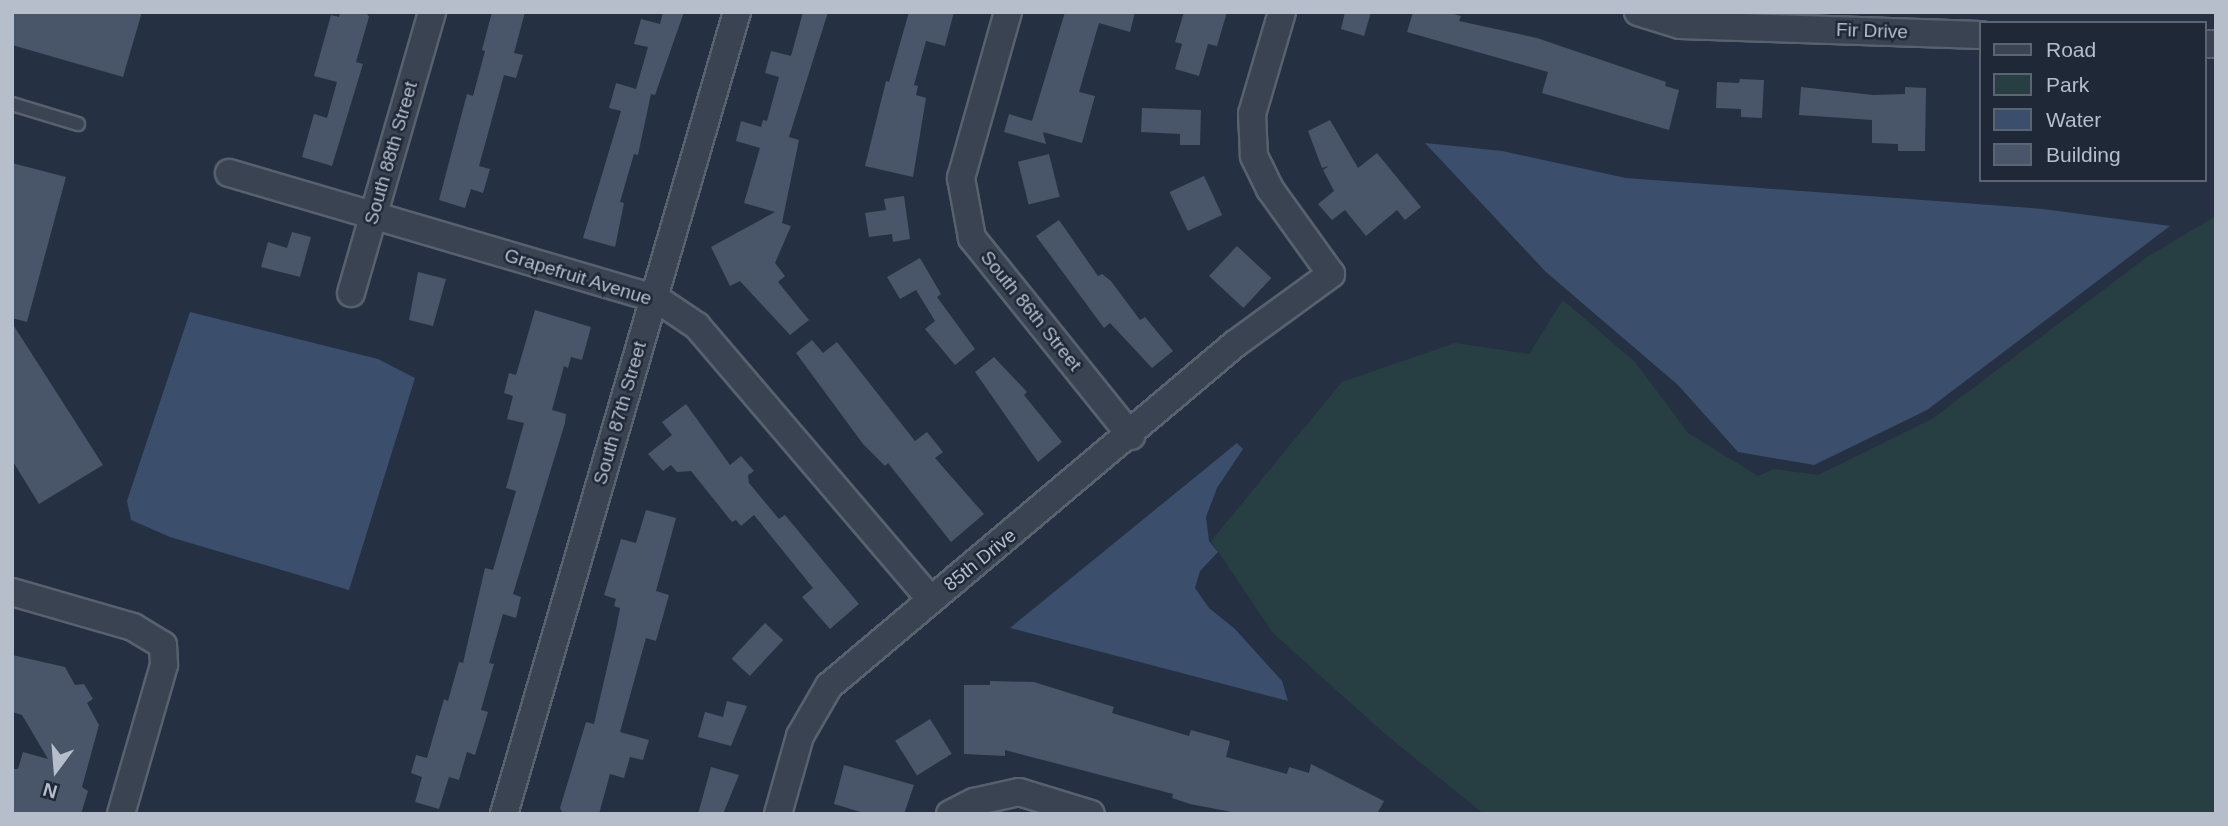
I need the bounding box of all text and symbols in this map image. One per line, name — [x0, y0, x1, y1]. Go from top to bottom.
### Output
street label: Fir Drive — [1836, 18, 1908, 44]
legend — [1980, 21, 2207, 182]
text: Road — [2046, 38, 2096, 61]
text: Park — [2046, 73, 2089, 96]
street label: South 88th Street — [360, 79, 422, 227]
text: Water — [2046, 108, 2101, 131]
text: Building — [2046, 143, 2121, 166]
street label: Grapefruit Avenue — [501, 244, 655, 310]
street label: South 86th Street — [976, 246, 1086, 376]
street label: South 87th Street — [589, 339, 651, 487]
street label: 85th Drive — [939, 524, 1021, 596]
north arrow — [21, 735, 91, 805]
text: N — [41, 779, 60, 803]

